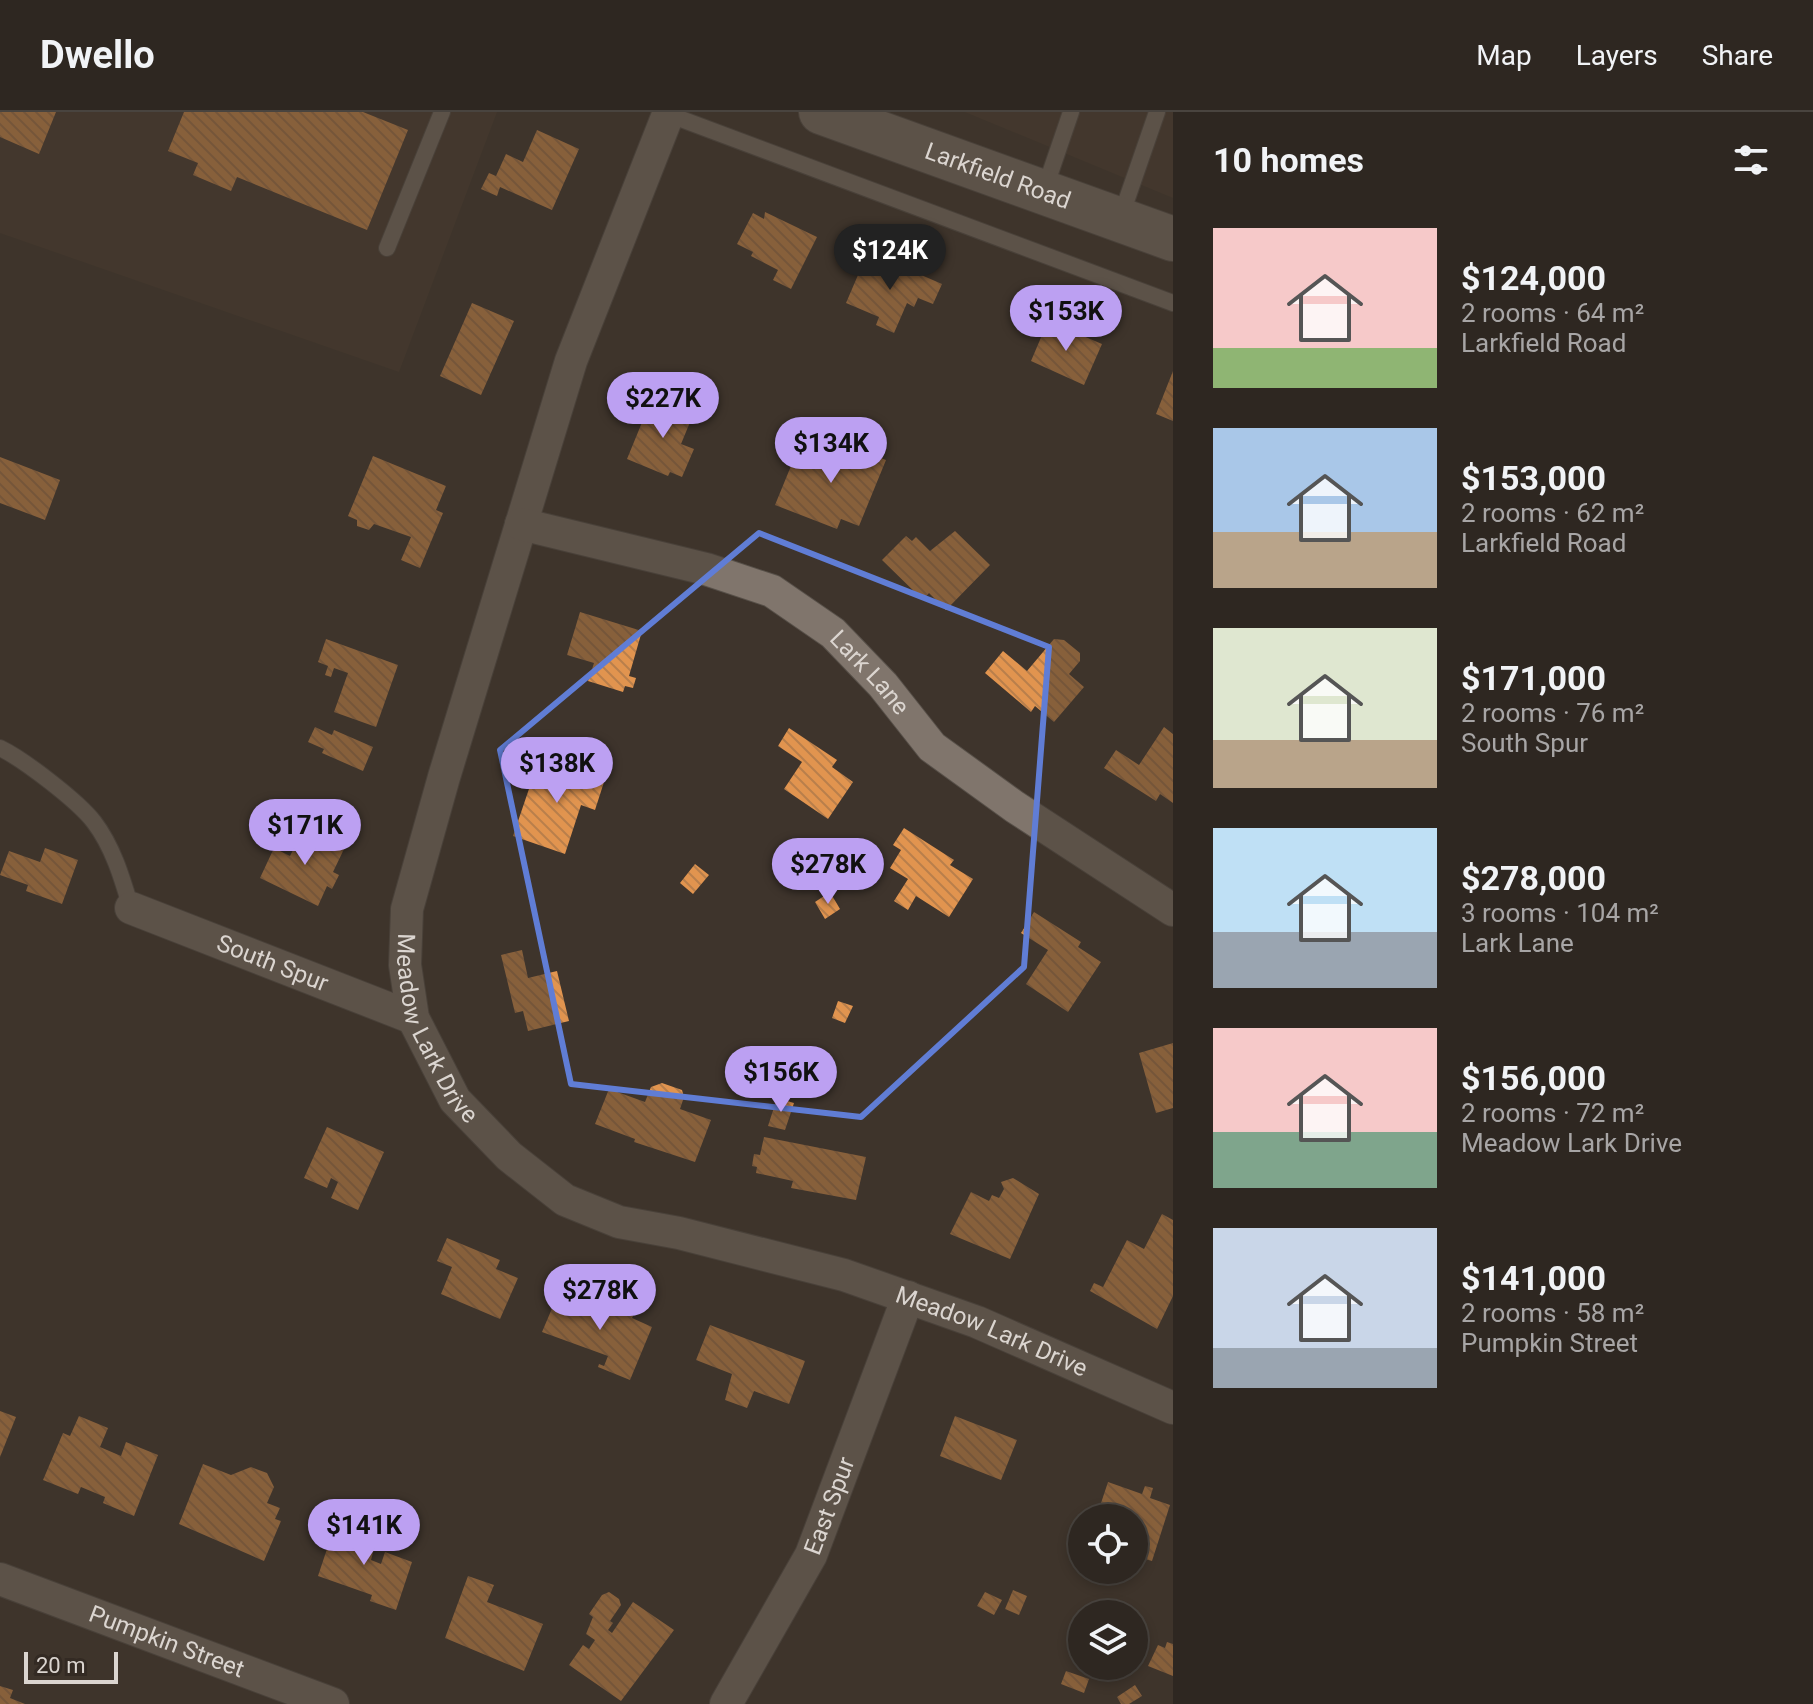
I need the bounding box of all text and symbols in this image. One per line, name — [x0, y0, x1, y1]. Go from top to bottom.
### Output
text: Dwello — [40, 33, 155, 77]
text: Map — [1476, 39, 1532, 72]
text: Layers — [1576, 39, 1658, 72]
text: Share — [1702, 39, 1773, 72]
street label: Larkfield Road — [921, 137, 1074, 215]
icon: filters — [1729, 138, 1773, 182]
text: 10 homes — [1213, 140, 1364, 180]
pin: $124K — [834, 224, 946, 292]
text: $124K — [852, 235, 928, 265]
text: $124,000 — [1461, 258, 1606, 298]
icon: home — [1277, 260, 1373, 356]
pin: $153K — [1010, 285, 1122, 353]
text: $153K — [1028, 296, 1104, 326]
text: 2 rooms · 64 m² — [1461, 298, 1644, 328]
text: Larkfield Road — [1461, 328, 1626, 358]
pin: $227K — [607, 372, 719, 440]
text: $227K — [625, 383, 701, 413]
pin: $134K — [775, 417, 887, 485]
text: $134K — [793, 428, 869, 458]
text: $153,000 — [1461, 458, 1606, 498]
icon: home — [1277, 460, 1373, 556]
text: 2 rooms · 62 m² — [1461, 498, 1644, 528]
text: Larkfield Road — [1461, 528, 1626, 558]
street label: Lark Lane — [824, 625, 915, 720]
text: $171,000 — [1461, 658, 1606, 698]
icon: home — [1277, 660, 1373, 756]
text: 2 rooms · 76 m² — [1461, 698, 1644, 728]
text: South Spur — [1461, 728, 1588, 758]
pin: $138K — [501, 737, 613, 805]
text: $138K — [519, 748, 595, 778]
pin: $171K — [249, 799, 361, 867]
text: $171K — [267, 810, 343, 840]
pin: $278K — [772, 838, 884, 906]
text: $278K — [790, 849, 866, 879]
text: $278,000 — [1461, 858, 1606, 898]
icon: home — [1277, 860, 1373, 956]
text: 3 rooms · 104 m² — [1461, 898, 1659, 928]
text: Lark Lane — [1461, 928, 1574, 958]
street label: South Spur — [213, 929, 332, 998]
street label: Meadow Lark Drive — [391, 933, 484, 1129]
pin: $156K — [725, 1046, 837, 1114]
text: $156K — [743, 1057, 819, 1087]
text: $156,000 — [1461, 1058, 1606, 1098]
icon: home — [1277, 1060, 1373, 1156]
text: 2 rooms · 72 m² — [1461, 1098, 1644, 1128]
text: Meadow Lark Drive — [1461, 1128, 1682, 1158]
text: $141,000 — [1461, 1258, 1606, 1298]
icon: home — [1277, 1260, 1373, 1356]
pin: $278K — [544, 1264, 656, 1332]
text: $278K — [562, 1275, 638, 1305]
street label: Meadow Lark Drive — [892, 1280, 1092, 1383]
text: 2 rooms · 58 m² — [1461, 1298, 1644, 1328]
text: Pumpkin Street — [1461, 1328, 1638, 1358]
street label: East Spur — [798, 1453, 861, 1559]
pin: $141K — [308, 1499, 420, 1567]
map controls — [1068, 1504, 1148, 1680]
button: locate — [1068, 1504, 1148, 1584]
text: $141K — [326, 1510, 402, 1540]
street label: Pumpkin Street — [85, 1600, 248, 1683]
button: layers — [1068, 1600, 1148, 1680]
scale bar — [24, 1648, 118, 1684]
text: 20 m — [36, 1653, 85, 1678]

